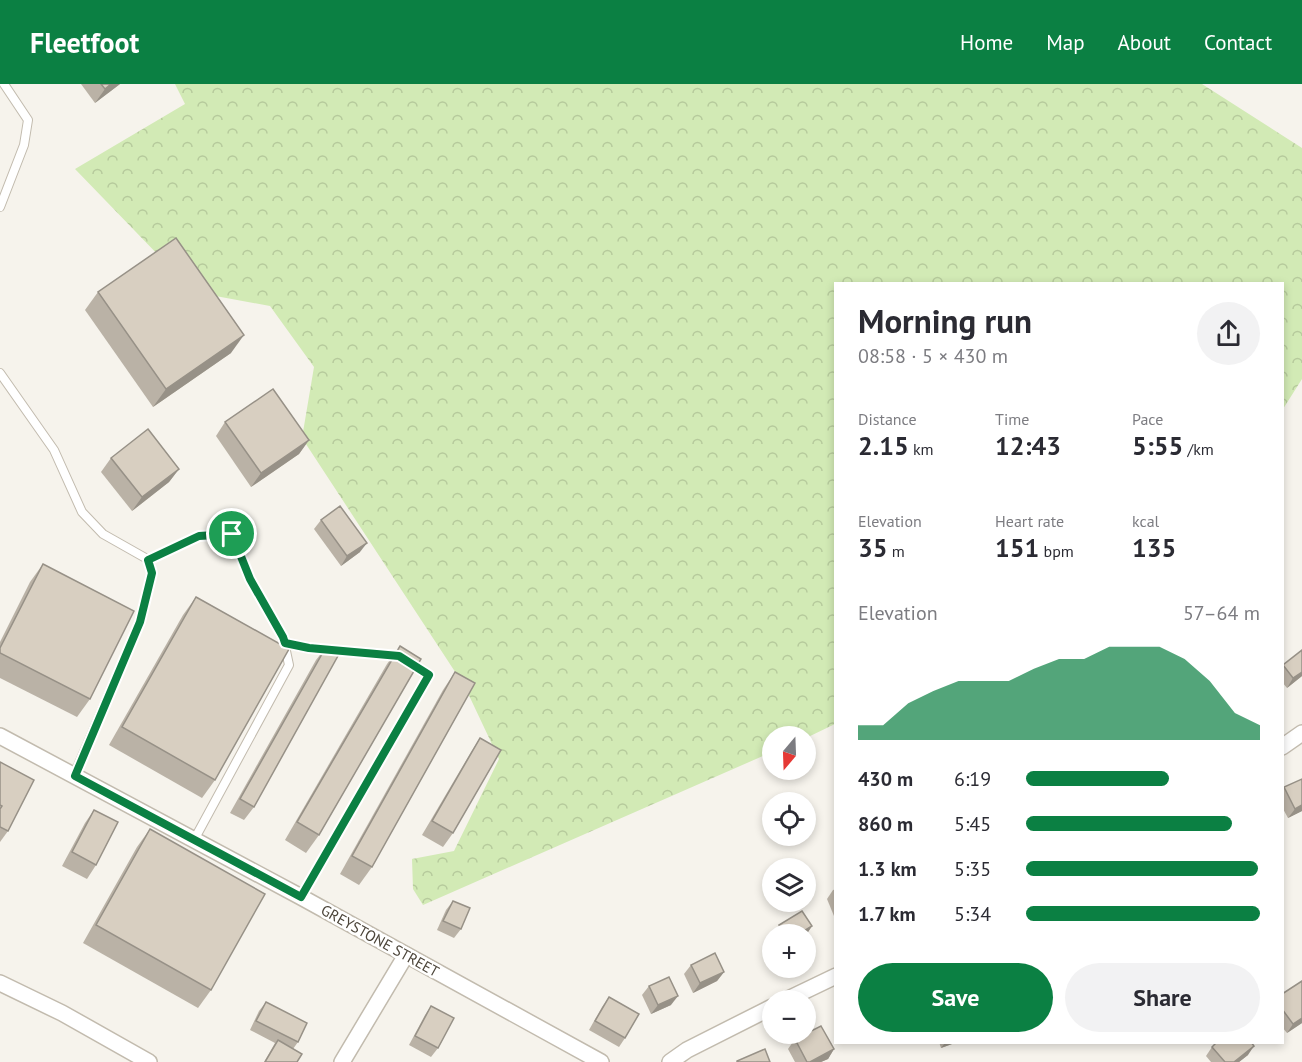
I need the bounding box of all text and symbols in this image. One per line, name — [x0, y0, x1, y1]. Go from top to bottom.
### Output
text: Fleetfoot — [30, 24, 139, 61]
text: Home — [960, 29, 1013, 56]
text: Map — [1046, 29, 1085, 56]
text: About — [1118, 29, 1171, 56]
text: Contact — [1204, 29, 1272, 56]
text: Morning run — [858, 299, 1032, 342]
button: share — [1197, 302, 1260, 365]
text: 08:58 · 5 × 430 m — [858, 343, 1008, 369]
text: Distance — [858, 409, 917, 429]
text: Time — [995, 409, 1029, 429]
text: Pace — [1132, 409, 1163, 429]
text: 2.15 — [858, 429, 909, 462]
text: 12:43 — [995, 429, 1061, 462]
text: 5:55 — [1132, 429, 1183, 462]
text: km — [909, 439, 934, 459]
text: /km — [1183, 439, 1214, 459]
pin — [206, 508, 257, 559]
text: Elevation — [858, 511, 922, 531]
text: Heart rate — [995, 511, 1064, 531]
text: kcal — [1132, 511, 1159, 531]
icon: arrive — [215, 517, 248, 550]
text: 35 — [858, 531, 887, 564]
text: 151 — [995, 531, 1039, 564]
text: 135 — [1132, 531, 1176, 564]
text: m — [887, 541, 905, 561]
text: bpm — [1039, 541, 1074, 561]
text: Elevation — [858, 600, 938, 626]
text: 57–64 m — [1183, 600, 1260, 626]
north arrow — [762, 726, 816, 780]
map controls — [762, 726, 816, 1044]
text: 430 m — [858, 766, 913, 792]
text: 6:19 — [954, 766, 991, 792]
button: locate — [762, 792, 816, 846]
text: 860 m — [858, 811, 913, 837]
text: 5:45 — [954, 811, 991, 837]
text: 1.3 km — [858, 856, 917, 882]
text: 5:35 — [954, 856, 991, 882]
button: layers — [762, 858, 816, 912]
street label: GREYSTONE STREET — [318, 900, 443, 981]
text: 1.7 km — [858, 901, 916, 927]
text: 5:34 — [954, 901, 991, 927]
button: + — [762, 924, 816, 978]
button: Save — [858, 963, 1053, 1032]
button: Share — [1065, 963, 1260, 1032]
button: − — [762, 990, 816, 1044]

